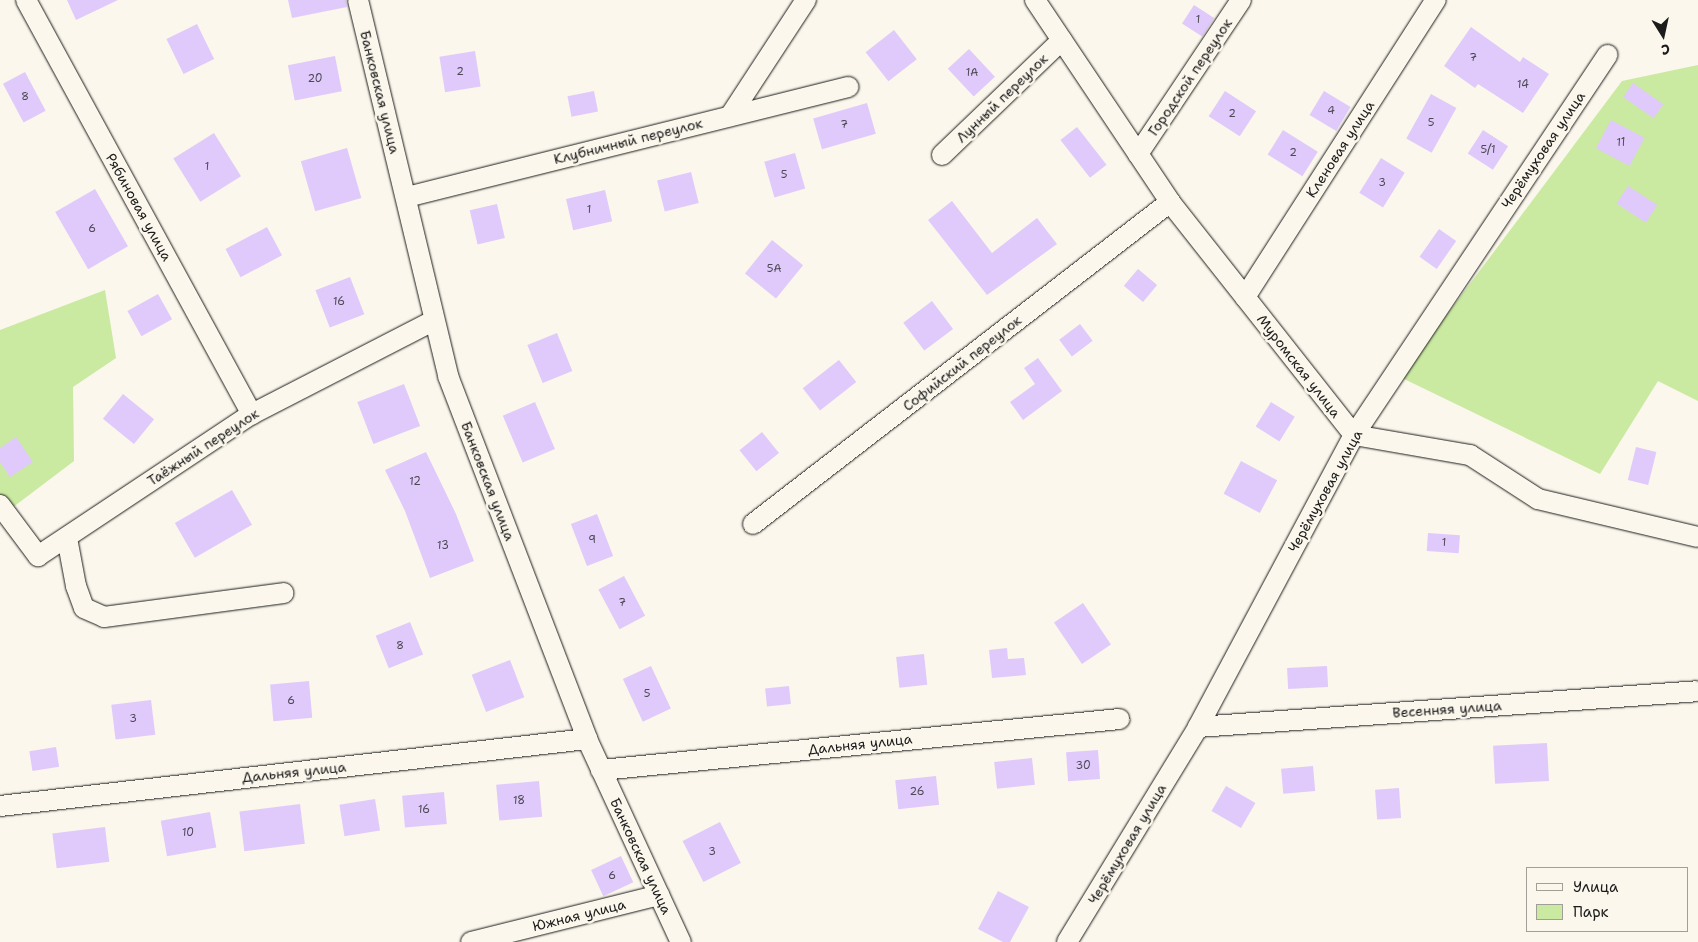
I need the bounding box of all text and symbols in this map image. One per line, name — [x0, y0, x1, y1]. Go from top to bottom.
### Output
north arrow — [1638, 10, 1688, 60]
house number: 1 — [1196, 13, 1200, 27]
street label: Городской переулок — [1144, 15, 1236, 139]
street label: Банковская улица — [357, 29, 403, 155]
text: С — [1660, 40, 1671, 59]
street label: Лунный переулок — [953, 50, 1051, 146]
house number: 7 — [1469, 51, 1477, 65]
house number: 2 — [456, 65, 464, 79]
house number: 1А — [966, 66, 978, 80]
house number: 20 — [307, 72, 323, 86]
house number: 14 — [1517, 78, 1529, 92]
street label: Черёмуховая улица — [1498, 88, 1588, 212]
house number: 8 — [21, 90, 29, 104]
street label: Кленовая улица — [1302, 97, 1378, 201]
house number: 4 — [1327, 104, 1335, 118]
house number: 2 — [1228, 107, 1236, 121]
street label: Клубничный переулок — [552, 114, 704, 168]
house number: 5 — [1428, 116, 1434, 130]
house number: 7 — [840, 118, 848, 132]
house number: 11 — [1617, 136, 1625, 150]
house number: 5/1 — [1480, 143, 1496, 157]
house number: 2 — [1289, 146, 1297, 160]
street label: Рябиновая улица — [102, 150, 176, 264]
house number: 1 — [205, 160, 209, 174]
house number: 5 — [781, 168, 787, 182]
house number: 3 — [1378, 176, 1386, 190]
house number: 1 — [587, 203, 591, 217]
house number: 6 — [88, 222, 96, 236]
house number: 5А — [767, 262, 781, 276]
house number: 16 — [333, 295, 345, 309]
street label: Муромская улица — [1254, 311, 1344, 421]
street label: Софийский переулок — [899, 312, 1025, 414]
street label: Таёжный переулок — [144, 405, 262, 489]
street label: Банковская улица — [458, 419, 518, 543]
street label: Черёмуховая улица — [1284, 427, 1366, 555]
house number: 12 — [409, 475, 421, 489]
house number: 9 — [588, 533, 596, 547]
house number: 1 — [1442, 536, 1446, 550]
house number: 13 — [437, 539, 449, 553]
house number: 7 — [618, 596, 626, 610]
house number: 8 — [396, 639, 404, 653]
house number: 5 — [644, 687, 650, 701]
house number: 6 — [287, 694, 295, 708]
street label: Весенняя улица — [1392, 697, 1502, 721]
house number: 3 — [129, 712, 137, 726]
street label: Дальняя улица — [807, 730, 913, 758]
street label: Дальняя улица — [241, 758, 347, 786]
house number: 30 — [1075, 759, 1091, 773]
street label: Черёмуховая улица — [1084, 781, 1170, 907]
house number: 26 — [910, 785, 924, 799]
house number: 18 — [513, 794, 525, 808]
street label: Банковская улица — [607, 795, 675, 917]
house number: 16 — [418, 803, 430, 817]
house number: 10 — [182, 826, 194, 840]
house number: 3 — [708, 845, 716, 859]
legend — [1526, 867, 1688, 932]
house number: 6 — [608, 869, 616, 883]
text: Улица — [1573, 877, 1618, 897]
street label: Южная улица — [531, 895, 627, 935]
text: Парк — [1573, 902, 1609, 922]

